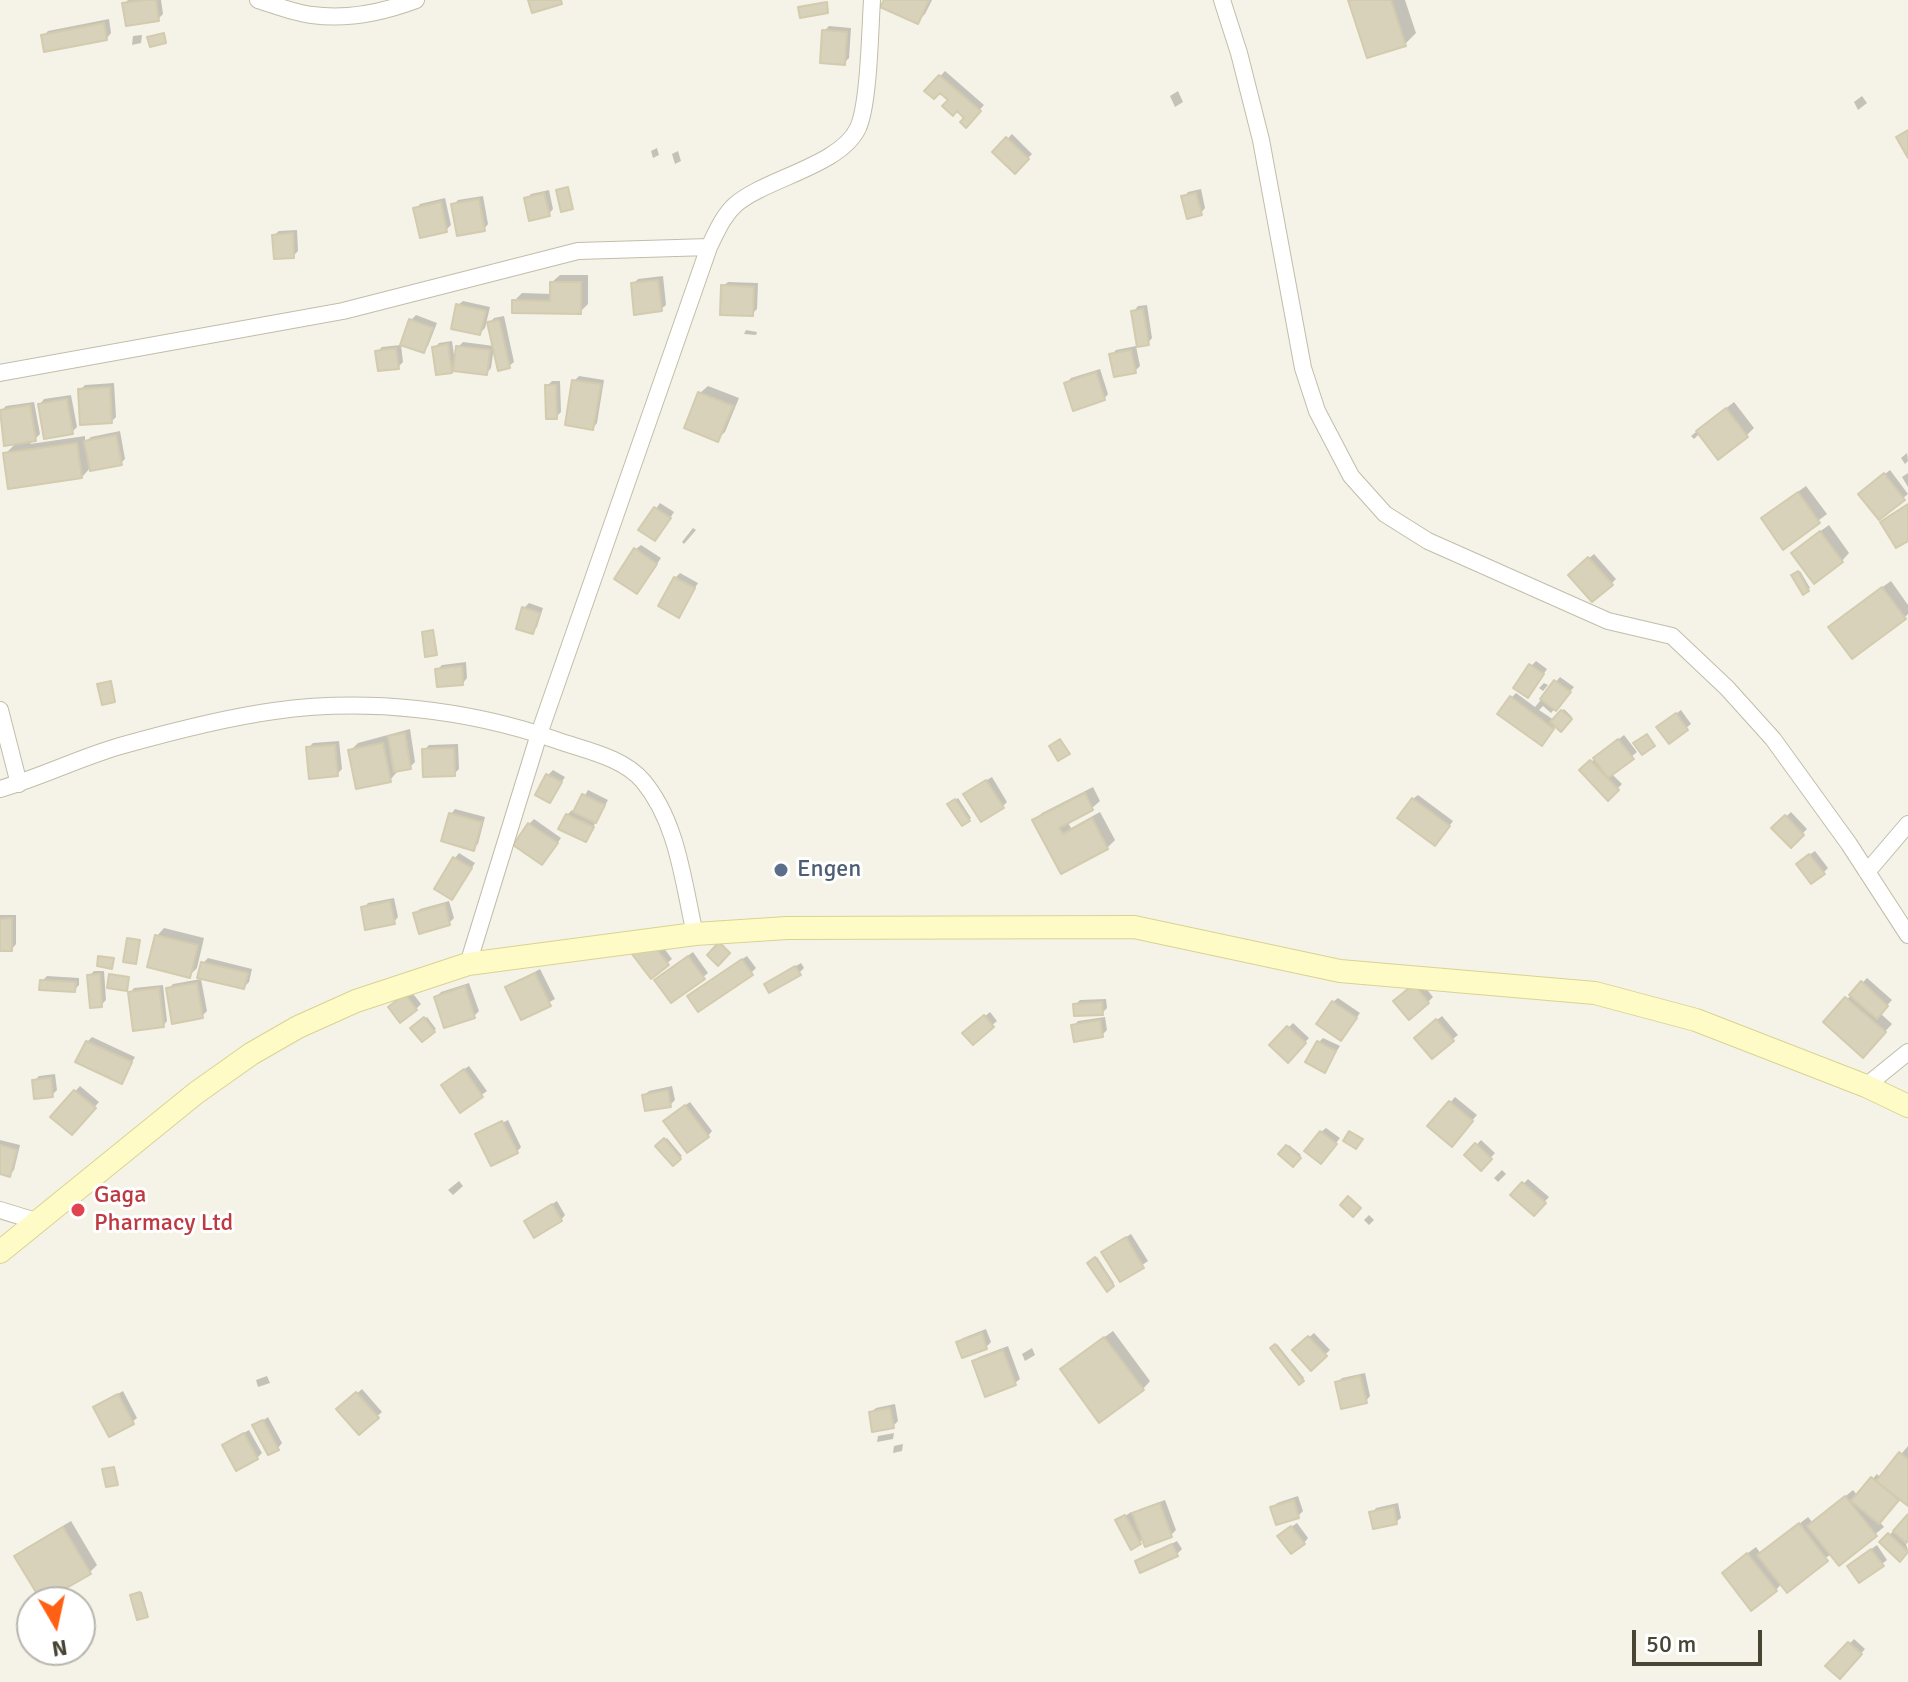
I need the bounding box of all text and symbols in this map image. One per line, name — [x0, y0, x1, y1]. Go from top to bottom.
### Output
place label: Engen — [797, 856, 861, 884]
marker: Engen — [772, 861, 790, 879]
place label: Gaga Pharmacy Ltd — [94, 1182, 233, 1238]
marker: Gaga Pharmacy Ltd — [69, 1201, 87, 1219]
north arrow — [16, 1586, 96, 1666]
scale bar — [1636, 1614, 1766, 1664]
text: 50 m — [1646, 1629, 1696, 1659]
text: N — [50, 1634, 69, 1663]

